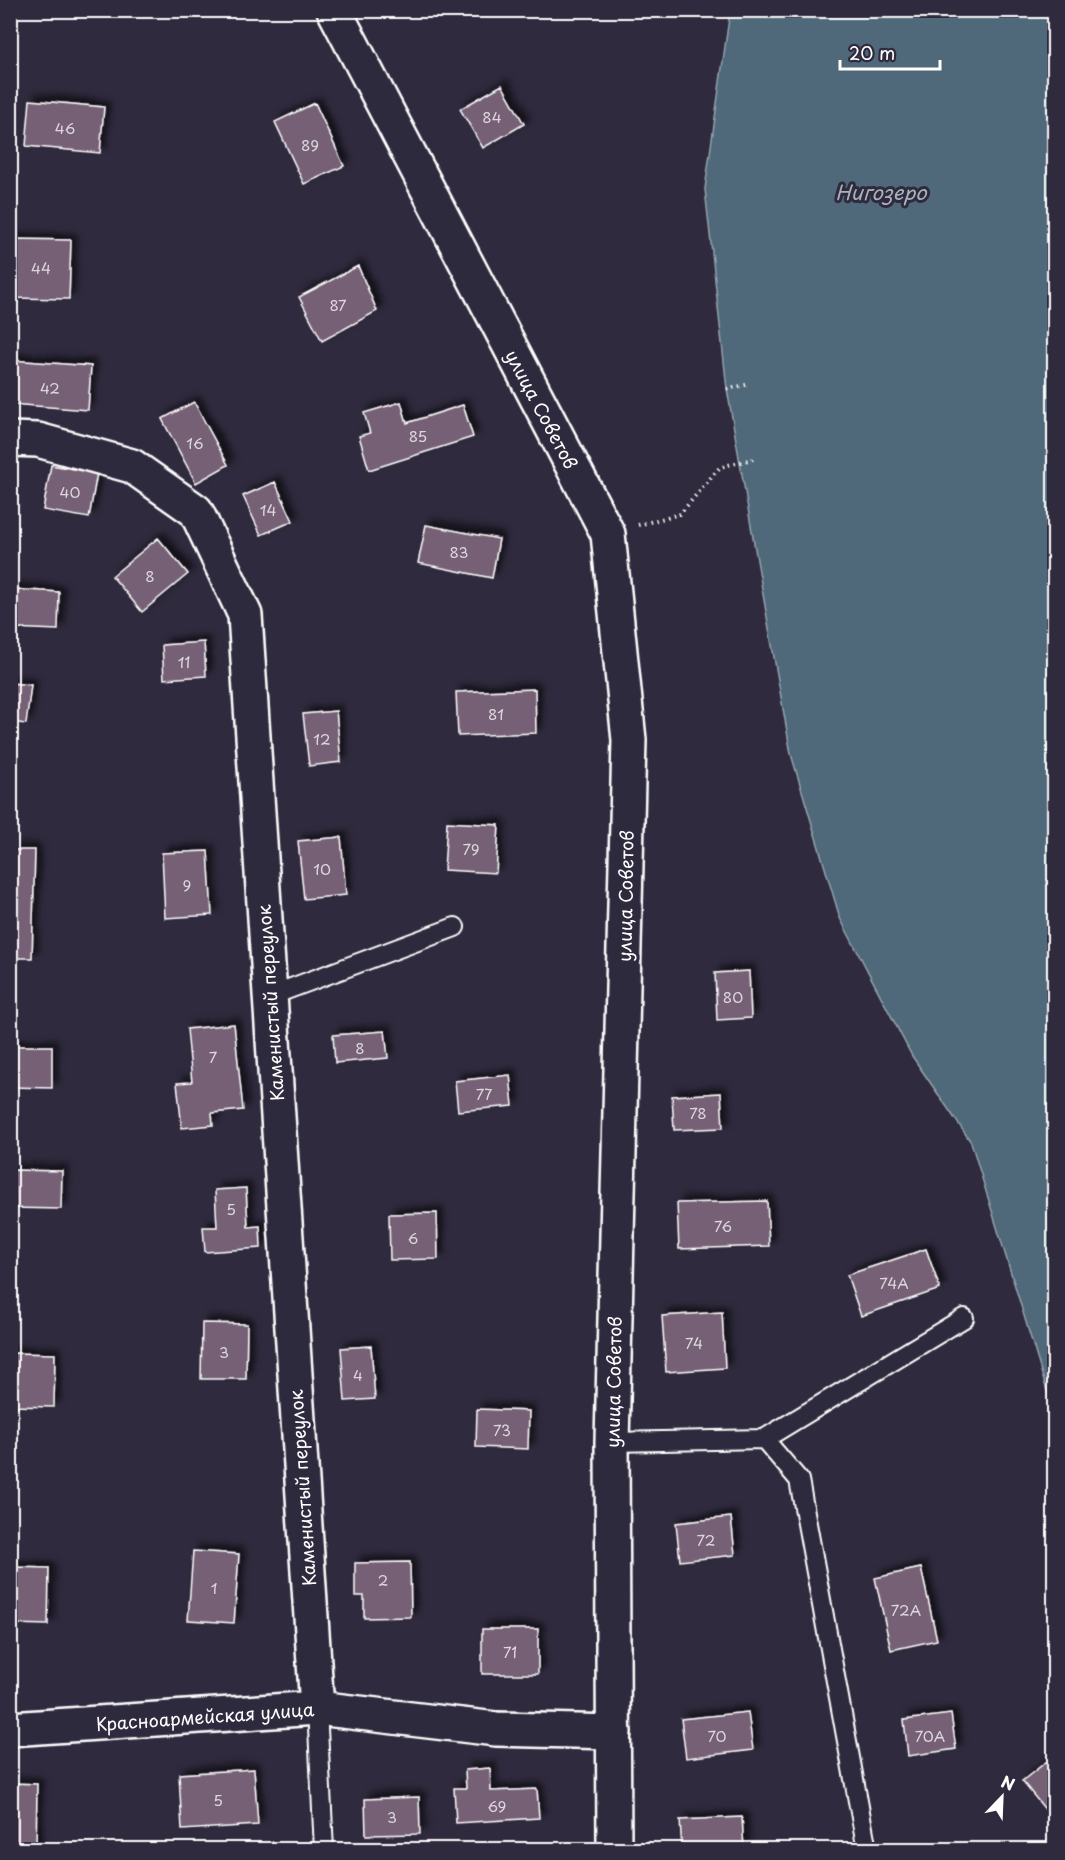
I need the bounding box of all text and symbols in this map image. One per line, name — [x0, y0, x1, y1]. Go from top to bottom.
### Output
scale bar — [840, 33, 940, 71]
text: 20 m — [849, 39, 895, 66]
house number: 84 — [482, 105, 502, 128]
house number: 46 — [55, 116, 75, 139]
house number: 89 — [301, 133, 319, 156]
water label: Нигозеро — [835, 177, 928, 207]
house number: 44 — [31, 256, 51, 279]
house number: 87 — [329, 293, 347, 316]
street label: улица Советов — [499, 345, 585, 473]
house number: 42 — [40, 376, 60, 399]
house number: 85 — [409, 424, 427, 447]
house number: 16 — [186, 431, 204, 454]
house number: 40 — [60, 480, 80, 503]
house number: 14 — [260, 498, 276, 521]
house number: 83 — [449, 540, 469, 563]
house number: 8 — [145, 564, 155, 587]
house number: 11 — [178, 650, 190, 673]
house number: 81 — [488, 702, 504, 725]
house number: 12 — [313, 727, 331, 750]
street label: улица Советов — [610, 830, 640, 962]
house number: 79 — [462, 837, 480, 860]
house number: 10 — [313, 857, 331, 880]
house number: 9 — [183, 873, 191, 896]
street label: Каменистый переулок — [250, 904, 290, 1102]
house number: 80 — [723, 985, 743, 1008]
house number: 8 — [355, 1036, 365, 1059]
house number: 7 — [209, 1045, 218, 1068]
house number: 77 — [476, 1082, 492, 1105]
house number: 78 — [689, 1101, 707, 1124]
house number: 5 — [226, 1197, 236, 1220]
house number: 76 — [714, 1214, 732, 1237]
house number: 6 — [408, 1226, 418, 1249]
house number: 74А — [879, 1271, 909, 1294]
street label: улица Советов — [598, 1316, 628, 1448]
house number: 74 — [685, 1331, 703, 1354]
house number: 3 — [219, 1340, 229, 1363]
house number: 4 — [353, 1363, 363, 1386]
street label: Каменистый переулок — [282, 1389, 322, 1587]
house number: 73 — [493, 1418, 511, 1441]
house number: 72 — [697, 1528, 715, 1551]
house number: 2 — [378, 1568, 388, 1591]
house number: 1 — [211, 1576, 217, 1599]
house number: 72А — [891, 1598, 921, 1621]
house number: 71 — [503, 1640, 517, 1663]
street label: Красноармейская улица — [95, 1695, 316, 1737]
house number: 70 — [707, 1724, 727, 1747]
house number: 70А — [915, 1724, 945, 1747]
north arrow — [972, 1767, 1032, 1827]
text: N — [998, 1769, 1019, 1796]
house number: 5 — [213, 1788, 223, 1811]
house number: 69 — [488, 1794, 506, 1817]
house number: 3 — [387, 1805, 397, 1828]

